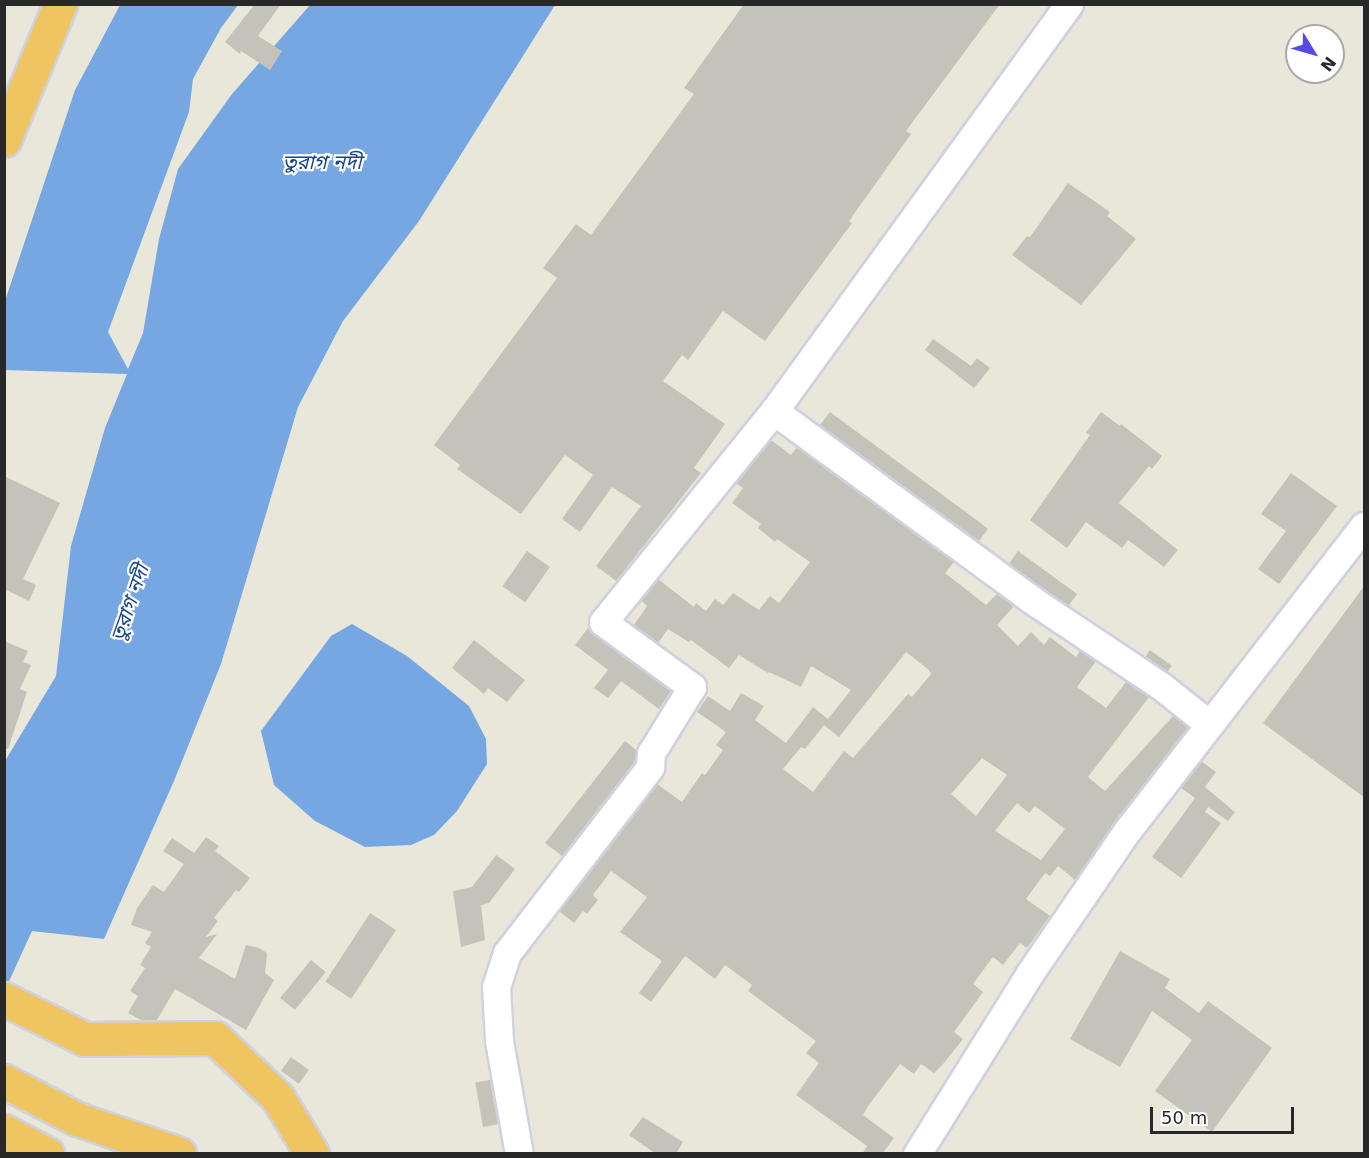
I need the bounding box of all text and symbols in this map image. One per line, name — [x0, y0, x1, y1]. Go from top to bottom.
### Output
north arrow — [1285, 24, 1345, 84]
text: N — [1317, 53, 1340, 75]
water label: তুরাগ নদী — [282, 150, 362, 174]
water label: তুরাগ নদী — [106, 562, 154, 644]
scale bar — [1153, 1095, 1297, 1133]
text: 50 m — [1161, 1107, 1207, 1128]

